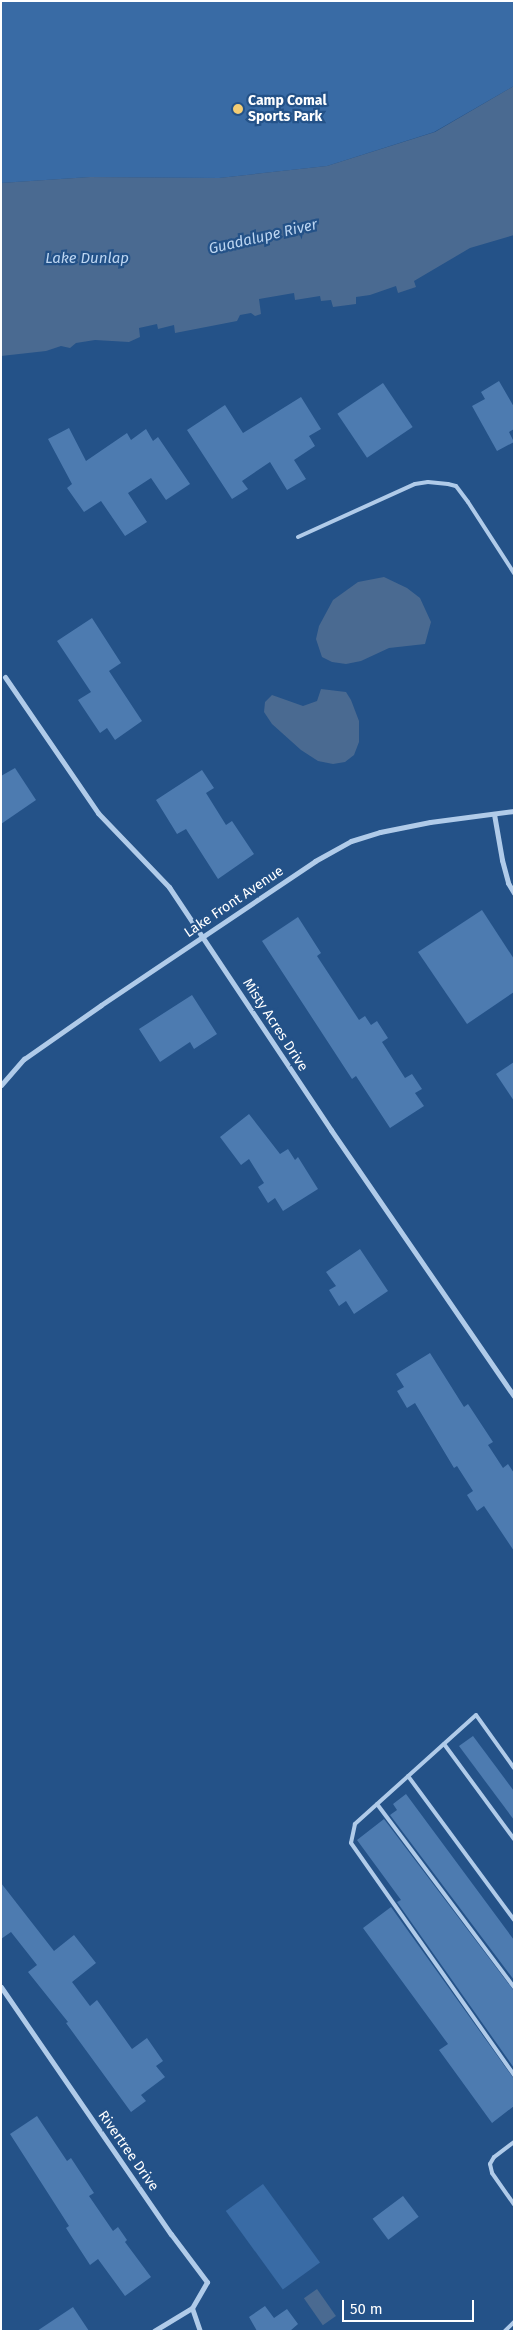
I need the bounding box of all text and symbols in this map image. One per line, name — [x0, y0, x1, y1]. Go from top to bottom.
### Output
place label: Camp Comal Sports Park — [248, 93, 327, 125]
marker: Camp Comal Sports Park — [232, 103, 244, 115]
water label: Guadalupe River — [207, 216, 319, 258]
water label: Lake Dunlap — [45, 250, 129, 268]
street label: Lake Front Avenue — [181, 863, 287, 941]
street label: Misty Acres Drive — [239, 975, 311, 1075]
street label: Rivertree Drive — [94, 2108, 162, 2194]
scale bar — [345, 2290, 478, 2322]
text: 50 m — [350, 2300, 383, 2318]

